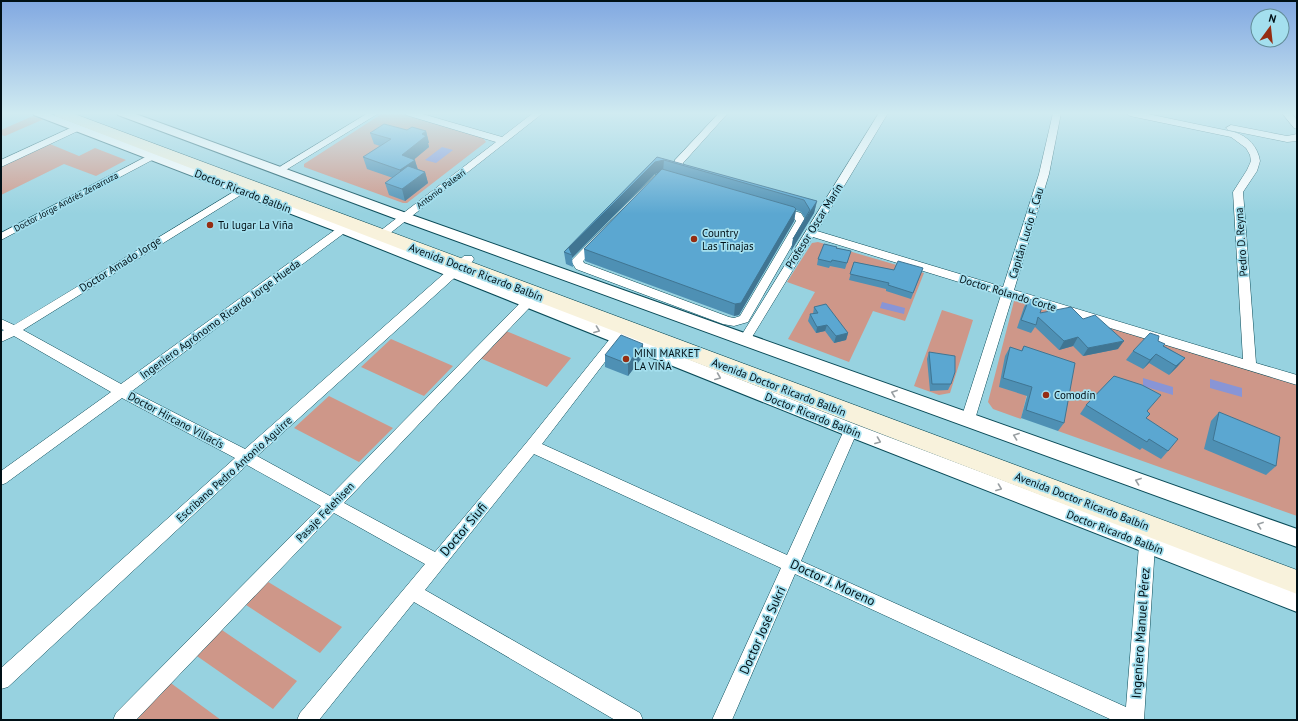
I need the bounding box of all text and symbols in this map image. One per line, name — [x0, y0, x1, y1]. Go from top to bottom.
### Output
north arrow — [1250, 8, 1290, 48]
text: N — [1267, 11, 1278, 26]
street label: Doctor Ricardo Balbín — [193, 166, 293, 216]
street label: Antonio Paleari — [414, 167, 468, 211]
street label: Doctor Jorge Andrés Zenarruza — [12, 169, 120, 234]
street label: Profesor Oscar Marín — [782, 181, 846, 271]
street label: Capitán Lucio F. Cau — [1006, 186, 1047, 280]
street label: Pedro D. Reyna — [1232, 207, 1250, 277]
place label: Tu lugar La Viña — [218, 218, 293, 232]
marker: Tu lugar La Viña — [205, 220, 215, 230]
place label: Country Las Tinajas — [702, 226, 754, 253]
street label: Doctor Amado Jorge — [77, 233, 164, 295]
marker: Country Las Tinajas — [689, 234, 699, 244]
street label: Avenida Doctor Ricardo Balbín — [407, 240, 545, 304]
street label: Ingeniero Agrónomo Ricardo Jorge Hueda — [137, 256, 303, 382]
street label: Doctor Rolando Corte — [958, 272, 1059, 315]
one-way arrow — [593, 325, 600, 333]
place label: MINI MARKET LA VIÑA — [634, 346, 700, 373]
marker: MINI MARKET LA VIÑA — [621, 354, 631, 364]
street label: Avenida Doctor Ricardo Balbín — [710, 355, 848, 419]
one-way arrow — [714, 373, 721, 381]
place label: Comodín — [1054, 388, 1096, 402]
street label: Doctor Hircano Villacís — [126, 389, 227, 451]
one-way arrow — [890, 389, 897, 397]
street label: Doctor Ricardo Balbín — [763, 390, 863, 440]
marker: Comodín — [1041, 390, 1051, 400]
street label: Escribano Pedro Antonio Aguirre — [173, 413, 295, 525]
one-way arrow — [1012, 433, 1019, 441]
one-way arrow — [874, 436, 881, 444]
street label: Avenida Doctor Ricardo Balbín — [1013, 469, 1151, 533]
one-way arrow — [1135, 477, 1142, 485]
street label: Pasaje Felehisen — [293, 479, 357, 545]
one-way arrow — [995, 483, 1002, 491]
street label: Doctor Siufi — [436, 499, 491, 560]
street label: Doctor Ricardo Balbín — [1065, 507, 1165, 557]
one-way arrow — [1257, 521, 1264, 530]
street label: Doctor J. Moreno — [788, 555, 878, 610]
street label: Ingeniero Manuel Pérez — [1127, 567, 1154, 699]
street label: Doctor José Sukri — [735, 583, 790, 677]

